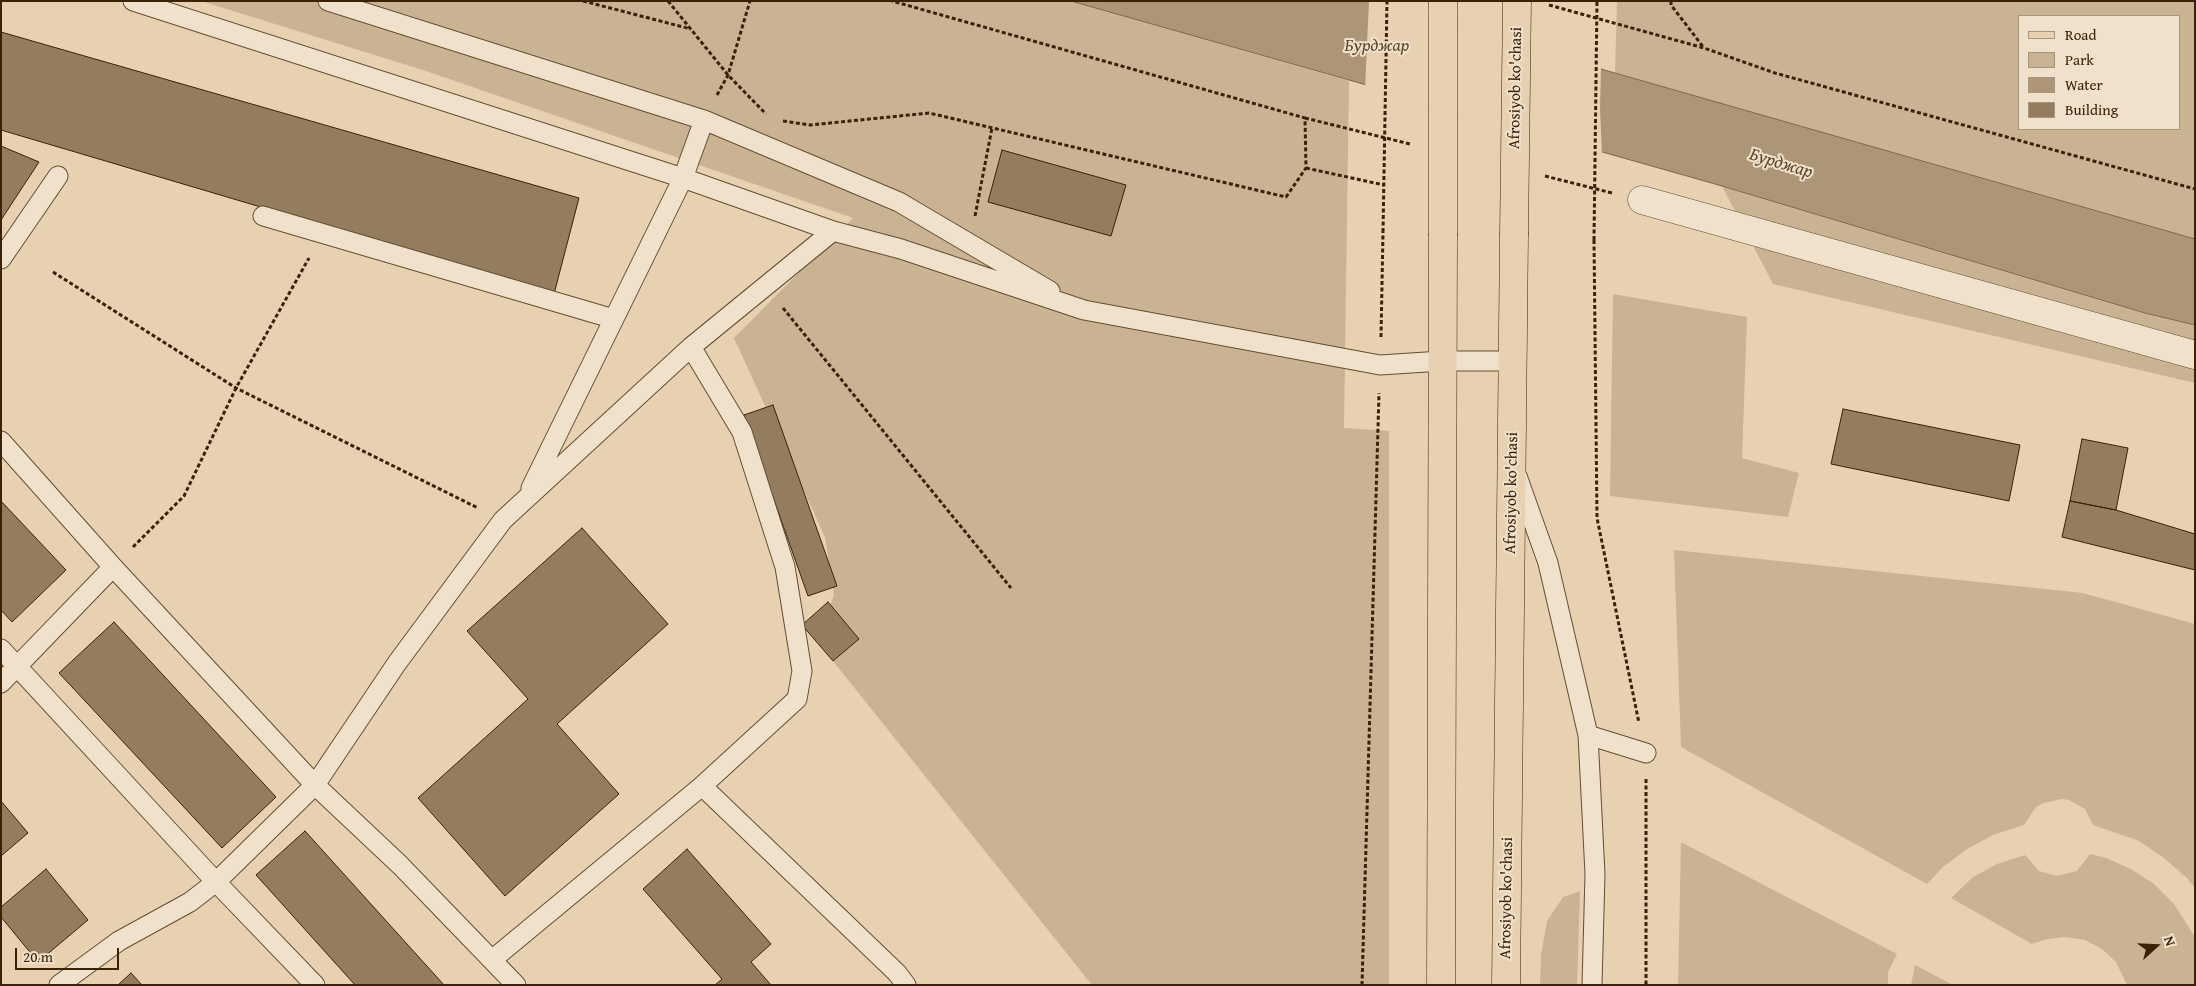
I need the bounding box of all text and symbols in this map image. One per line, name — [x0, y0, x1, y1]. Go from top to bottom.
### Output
legend — [2018, 15, 2181, 130]
text: Road — [2065, 24, 2096, 45]
street label: Afrosiyob ko'chasi — [1505, 27, 1527, 149]
water label: Бурджар — [1344, 35, 1410, 57]
text: Park — [2065, 49, 2094, 70]
text: Water — [2065, 74, 2103, 95]
text: Building — [2065, 99, 2118, 120]
water label: Бурджар — [1747, 144, 1815, 184]
street label: Afrosiyob ko'chasi — [1501, 432, 1523, 554]
street label: Afrosiyob ko'chasi — [1496, 837, 1518, 959]
north arrow — [2131, 921, 2181, 971]
text: N — [2159, 933, 2181, 949]
scale bar — [18, 938, 121, 970]
text: 20 m — [23, 946, 53, 967]

